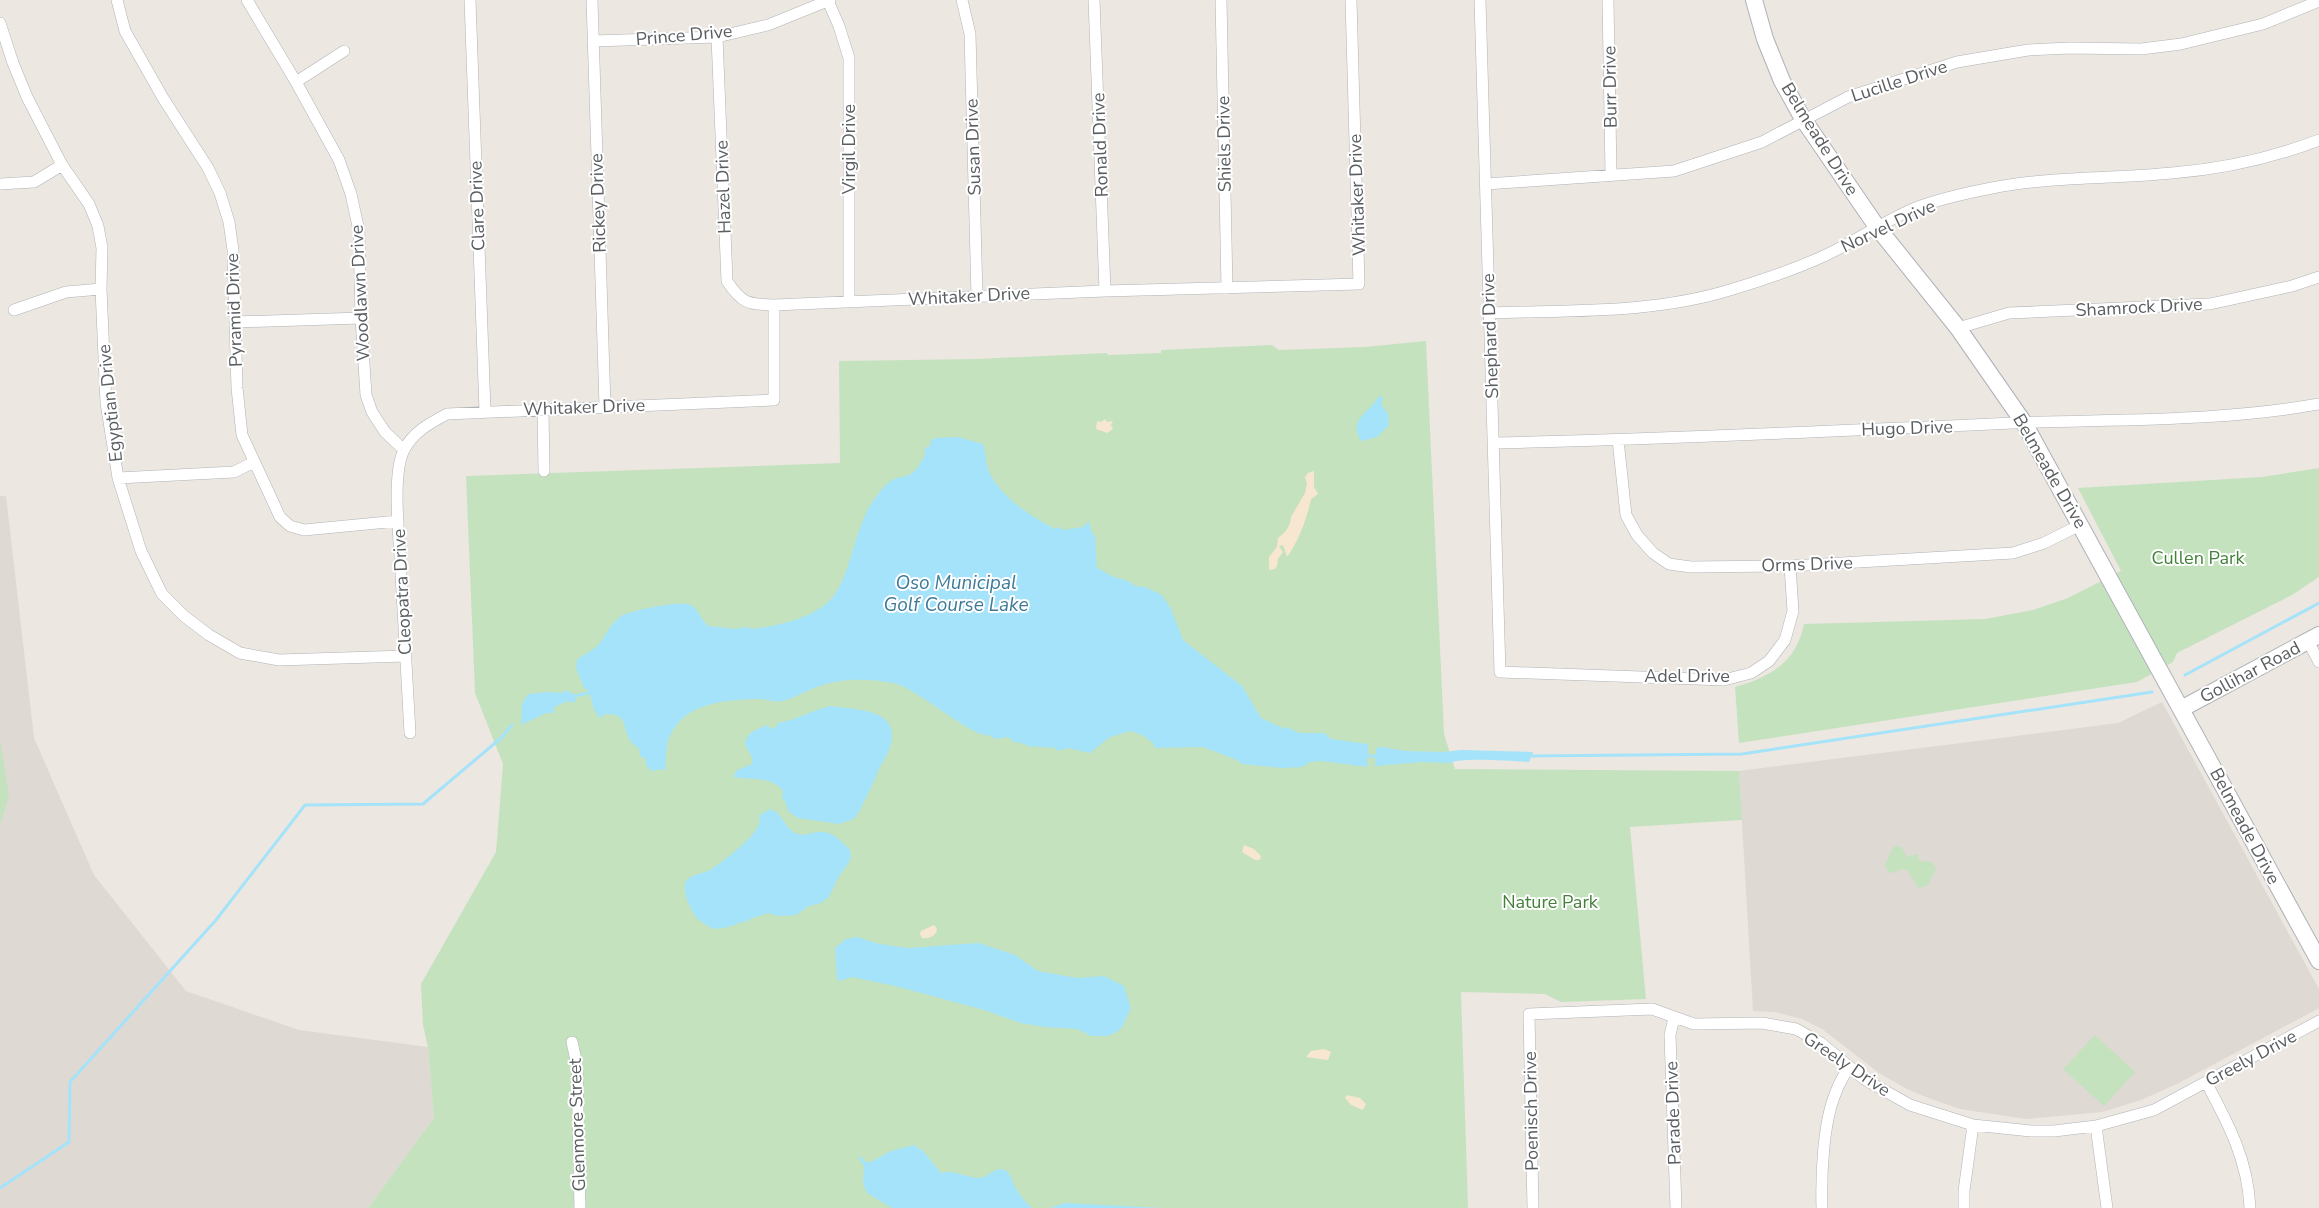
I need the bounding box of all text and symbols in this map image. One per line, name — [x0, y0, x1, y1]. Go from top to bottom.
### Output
street label: Prince Drive — [635, 19, 733, 51]
street label: Burr Drive — [1597, 46, 1623, 128]
street label: Lucille Drive — [1848, 54, 1950, 108]
street label: Belmeade Drive — [1776, 78, 1864, 200]
street label: Ronald Drive — [1086, 92, 1114, 198]
street label: Shiels Drive — [1211, 96, 1237, 192]
street label: Susan Drive — [959, 98, 987, 196]
street label: Virgil Drive — [837, 104, 861, 195]
street label: Whitaker Drive — [1343, 134, 1371, 256]
street label: Hazel Drive — [709, 140, 737, 234]
street label: Rickey Drive — [584, 153, 612, 253]
street label: Clare Drive — [463, 161, 491, 251]
street label: Norvel Drive — [1837, 194, 1939, 258]
street label: Woodlawn Drive — [344, 224, 376, 362]
street label: Pyramid Drive — [220, 253, 248, 367]
street label: Shephard Drive — [1476, 273, 1504, 399]
street label: Whitaker Drive — [907, 281, 1031, 311]
street label: Shamrock Drive — [2075, 292, 2203, 322]
street label: Egyptian Drive — [92, 343, 128, 463]
street label: Whitaker Drive — [523, 393, 645, 421]
street label: Belmeade Drive — [2007, 409, 2093, 533]
street label: Hugo Drive — [1861, 414, 1953, 442]
street label: Cleopatra Drive — [387, 528, 417, 656]
park label: Cullen Park — [2152, 546, 2245, 570]
street label: Orms Drive — [1761, 550, 1853, 578]
water label: Oso Municipal Golf Course Lake — [884, 570, 1029, 618]
street label: Gollihar Road — [2196, 635, 2304, 709]
street label: Adel Drive — [1644, 664, 1730, 688]
street label: Belmeade Drive — [2204, 763, 2286, 889]
park label: Nature Park — [1502, 890, 1599, 914]
street label: Greely Drive — [2201, 1024, 2301, 1092]
street label: Greely Drive — [1799, 1026, 1895, 1102]
street label: Poenisch Drive — [1518, 1051, 1544, 1171]
street label: Glenmore Street — [563, 1057, 591, 1192]
street label: Parade Drive — [1659, 1061, 1687, 1165]

